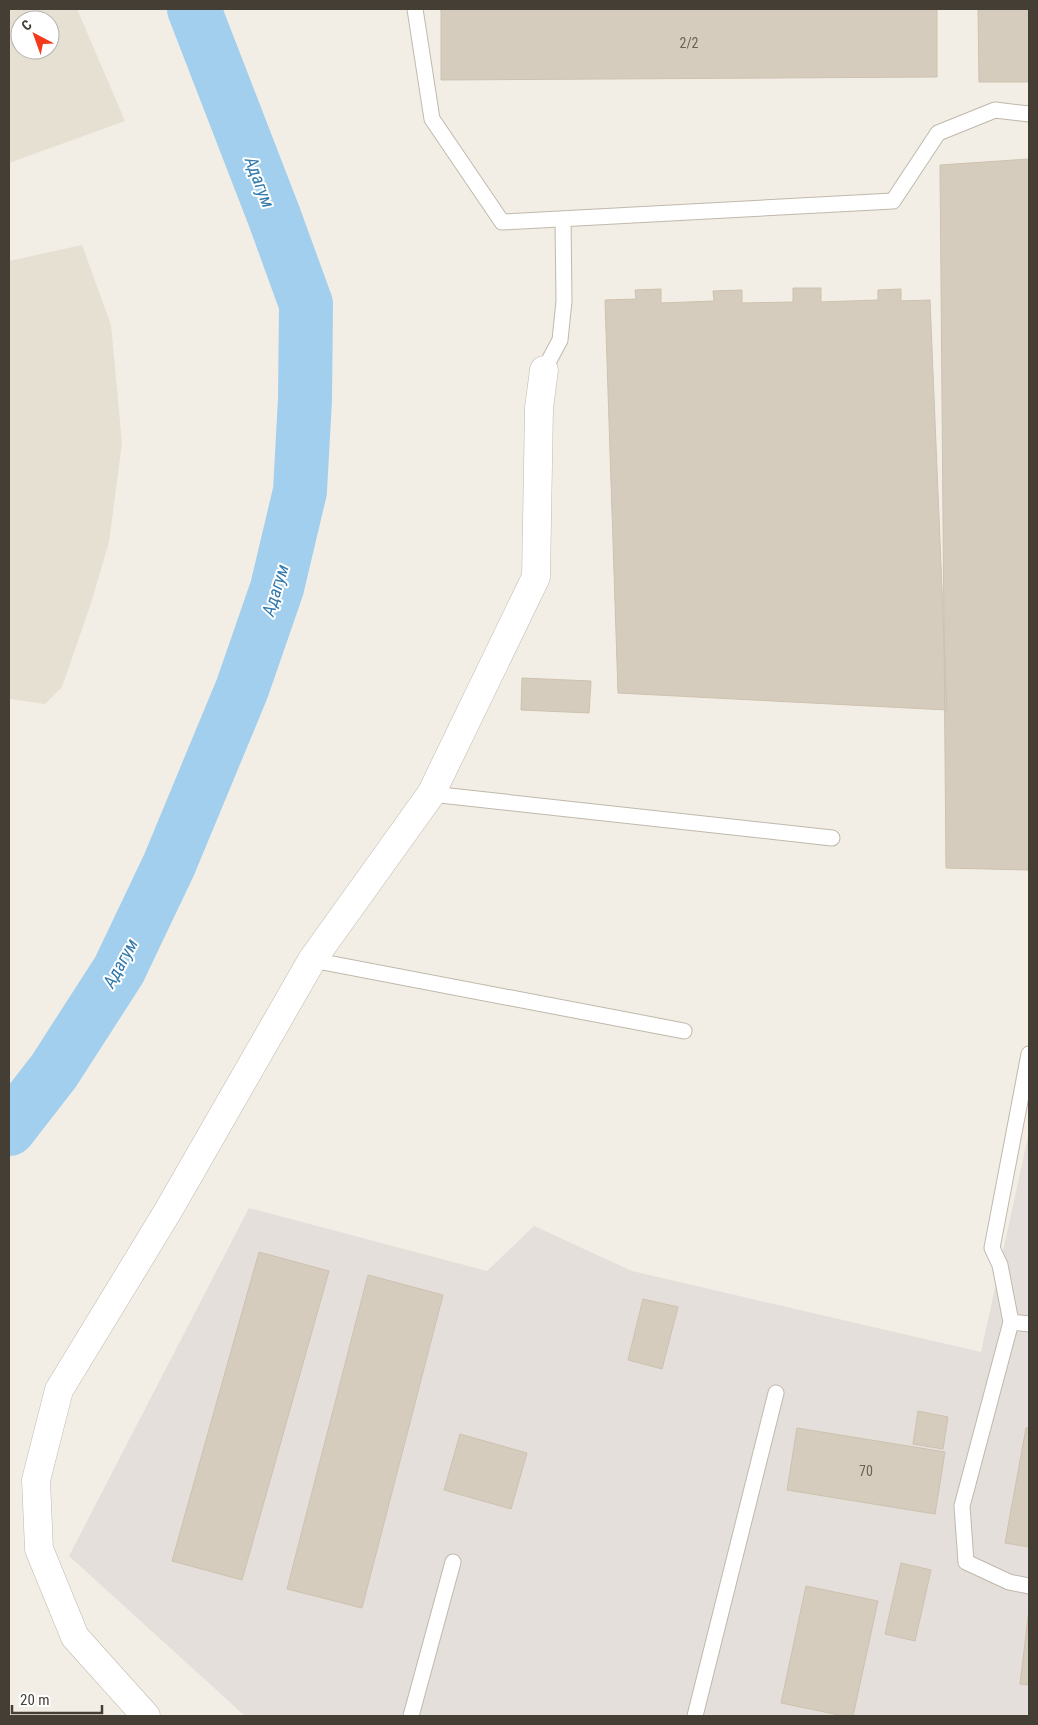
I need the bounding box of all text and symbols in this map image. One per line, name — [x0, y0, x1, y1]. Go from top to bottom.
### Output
north arrow — [10, 10, 60, 60]
text: С — [18, 17, 35, 34]
house number: 2/2 — [679, 35, 699, 51]
water label: Адагум — [240, 153, 279, 210]
water label: Адагум — [257, 562, 293, 619]
water label: Адагум — [98, 935, 142, 992]
house number: 70 — [859, 1463, 873, 1479]
scale bar — [12, 1682, 102, 1714]
text: 20 m — [20, 1691, 50, 1709]

